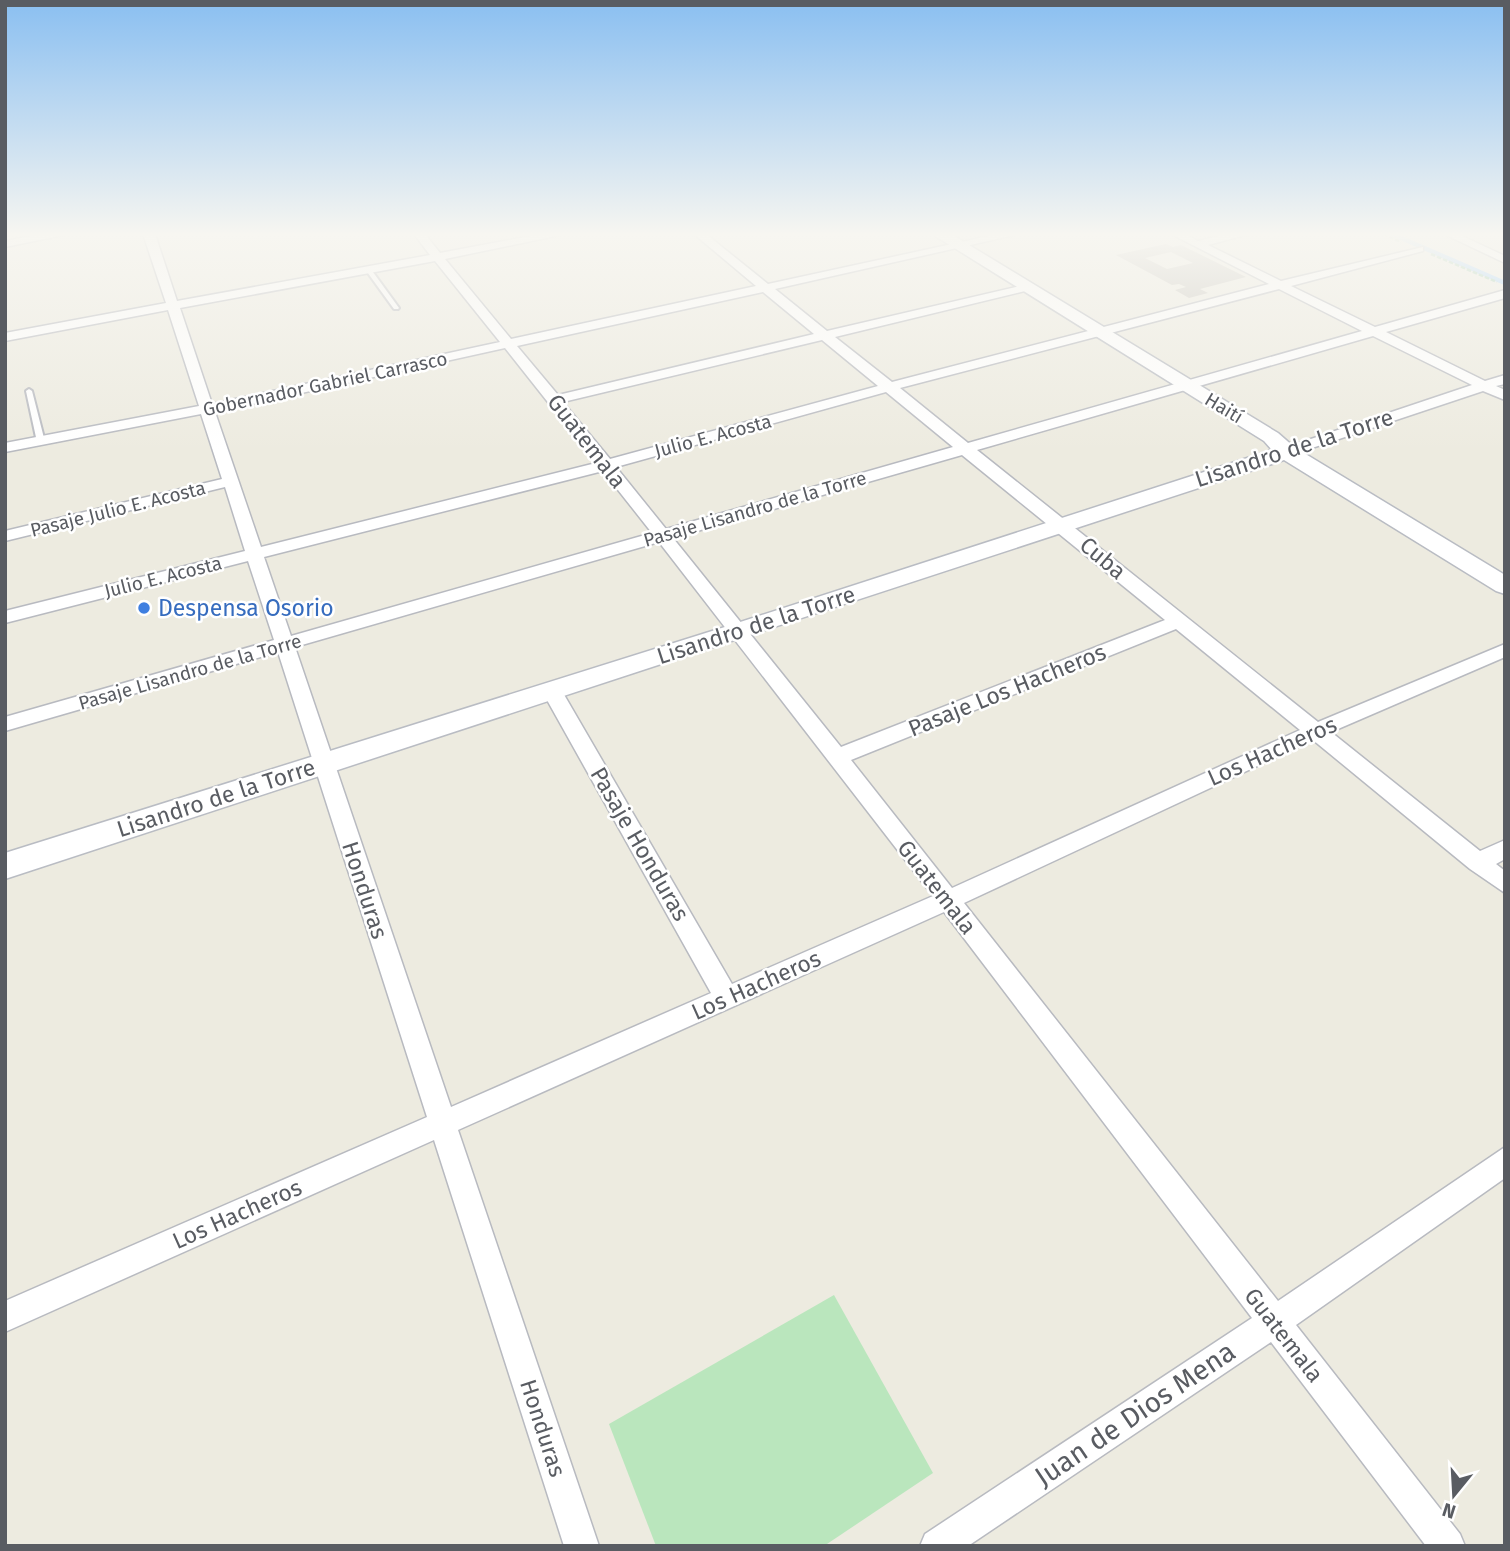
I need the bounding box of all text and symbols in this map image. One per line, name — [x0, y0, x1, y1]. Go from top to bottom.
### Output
street label: Gobernador Gabriel Carrasco — [201, 347, 449, 421]
street label: Guatemala — [541, 388, 633, 494]
street label: Haití — [1201, 388, 1247, 428]
street label: Lisandro de la Torre — [1191, 403, 1397, 493]
street label: Julio E. Acosta — [652, 409, 774, 463]
street label: Pasaje Lisandro de la Torre — [641, 466, 869, 552]
street label: Pasaje Julio E. Acosta — [28, 476, 208, 542]
street label: Cuba — [1074, 531, 1132, 585]
street label: Julio E. Acosta — [102, 551, 224, 603]
street label: Lisandro de la Torre — [653, 580, 859, 670]
place label: Despensa Osorio — [158, 594, 334, 622]
marker: Despensa Osorio — [136, 600, 152, 616]
street label: Pasaje Lisandro de la Torre — [76, 629, 304, 715]
street label: Pasaje Los Hacheros — [904, 638, 1110, 742]
street label: Los Hacheros — [1203, 710, 1341, 792]
street label: Lisandro de la Torre — [113, 753, 319, 843]
street label: Pasaje Honduras — [585, 762, 695, 926]
street label: Guatemala — [891, 834, 983, 940]
street label: Honduras — [336, 838, 394, 942]
street label: Los Hacheros — [687, 944, 825, 1026]
street label: Los Hacheros — [168, 1173, 306, 1255]
street label: Guatemala — [1238, 1282, 1330, 1388]
street label: Juan de Dios Mena — [1028, 1335, 1242, 1493]
street label: Honduras — [514, 1376, 572, 1480]
north arrow — [1419, 1460, 1489, 1530]
text: N — [1439, 1498, 1458, 1524]

